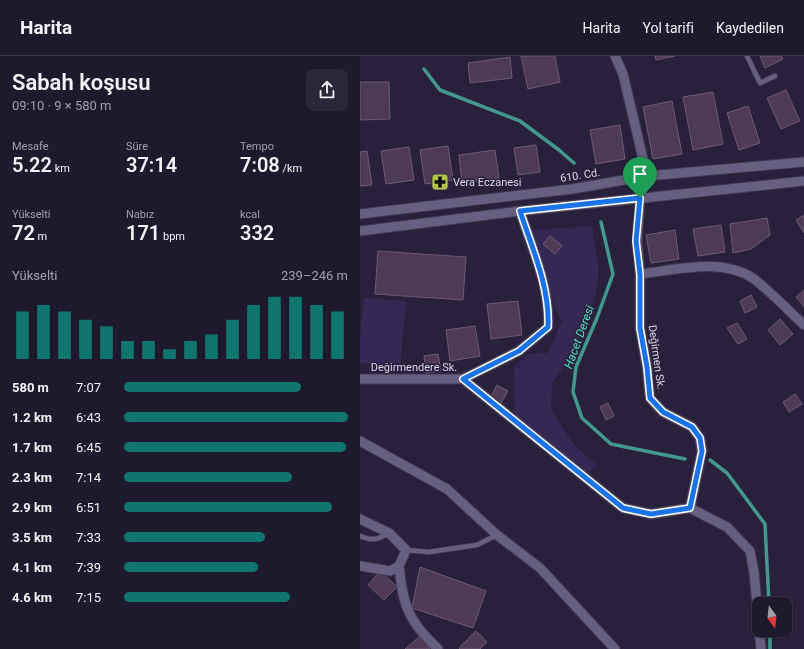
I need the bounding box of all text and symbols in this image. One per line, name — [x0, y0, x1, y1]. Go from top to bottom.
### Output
text: Harita — [20, 16, 72, 39]
text: Harita — [583, 20, 621, 36]
text: Yol tarifi — [643, 20, 694, 36]
text: Kaydedilen — [716, 20, 784, 36]
button: share — [306, 69, 348, 111]
text: Sabah koşusu — [12, 70, 150, 95]
text: 09:10 · 9 × 580 m — [12, 98, 111, 113]
text: Mesafe — [12, 140, 49, 153]
text: Süre — [126, 140, 148, 153]
text: Tempo — [240, 140, 274, 153]
text: 5.22 — [12, 153, 52, 177]
text: 37:14 — [126, 153, 177, 177]
text: 7:08 — [240, 153, 280, 177]
pin — [623, 157, 657, 198]
text: km — [52, 162, 70, 175]
text: /km — [280, 162, 302, 175]
icon: arrive — [629, 163, 651, 185]
street label: 610. Cd. — [559, 166, 601, 185]
pharmacy icon: Vera Eczanesi — [430, 172, 450, 192]
place label: Vera Eczanesi — [453, 176, 521, 189]
text: Yükselti — [12, 208, 51, 221]
text: Nabız — [126, 208, 154, 221]
text: kcal — [240, 208, 260, 221]
text: 72 — [12, 221, 35, 245]
text: 171 — [126, 221, 160, 245]
text: 332 — [240, 221, 274, 245]
text: m — [35, 230, 47, 243]
text: bpm — [160, 230, 185, 243]
text: Yükselti — [12, 268, 58, 283]
text: 239–246 m — [281, 268, 348, 283]
water label: Hacet Deresi — [561, 303, 597, 371]
street label: Değirmen Sk. — [646, 324, 667, 390]
street label: Değirmendere Sk. — [371, 361, 457, 374]
text: 580 m — [12, 380, 49, 395]
text: 7:07 — [76, 380, 101, 395]
text: 1.2 km — [12, 410, 52, 425]
text: 6:43 — [76, 410, 101, 425]
text: 1.7 km — [12, 440, 52, 455]
text: 6:45 — [76, 440, 101, 455]
text: 2.3 km — [12, 470, 52, 485]
text: 7:14 — [76, 470, 101, 485]
text: 2.9 km — [12, 500, 52, 515]
text: 6:51 — [76, 500, 101, 515]
text: 3.5 km — [12, 530, 52, 545]
text: 7:33 — [76, 530, 101, 545]
text: 4.1 km — [12, 560, 52, 575]
text: 7:39 — [76, 560, 101, 575]
text: 4.6 km — [12, 590, 52, 605]
text: 7:15 — [76, 590, 101, 605]
north arrow — [752, 597, 792, 637]
map controls — [752, 597, 792, 637]

